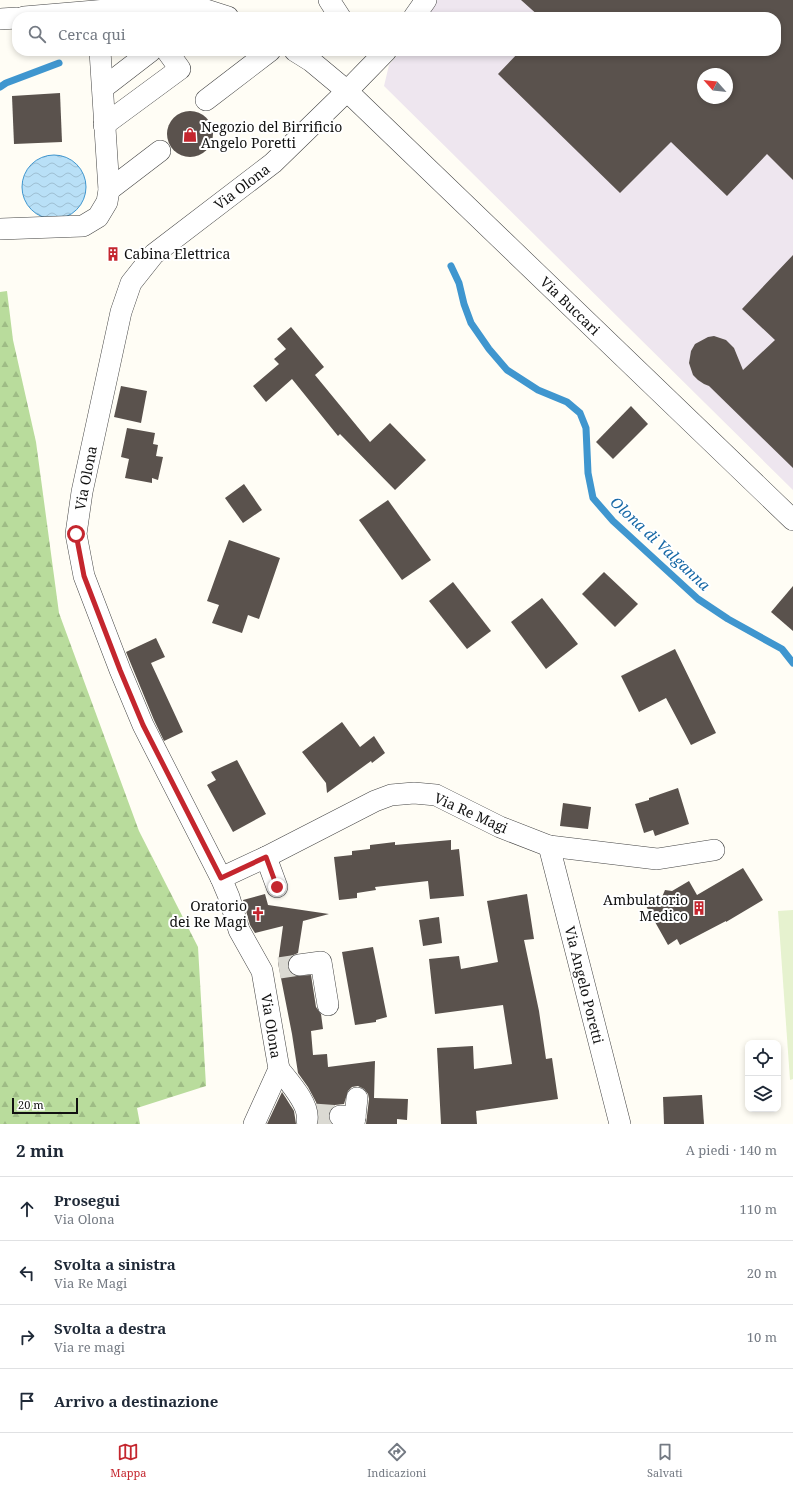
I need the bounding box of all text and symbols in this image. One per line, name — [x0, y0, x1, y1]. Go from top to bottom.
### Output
search box — [12, 12, 781, 56]
icon: search — [26, 23, 48, 45]
text: Cerca qui — [58, 24, 126, 44]
north arrow — [697, 68, 733, 104]
place label: Negozio del Birrificio Angelo Poretti — [201, 117, 342, 152]
shop icon: Negozio del Birrificio Angelo Poretti — [182, 127, 198, 143]
street label: Via Olona — [210, 159, 274, 214]
place label: Cabina Elettrica — [124, 244, 230, 263]
building icon: Cabina Elettrica — [105, 246, 121, 262]
street label: Via Buccari — [536, 272, 605, 339]
street label: Via Olona — [70, 444, 101, 512]
water label: Olona di Valganna — [607, 492, 715, 595]
route start — [67, 525, 85, 543]
street label: Via Re Magi — [431, 788, 512, 837]
route end — [268, 878, 286, 896]
place label: Ambulatorio Medico — [603, 890, 688, 925]
place label: Oratorio dei Re Magi — [169, 896, 248, 931]
building icon: Ambulatorio Medico — [691, 900, 707, 916]
church icon: Oratorio dei Re Magi — [250, 906, 266, 922]
street label: Via Angelo Poretti — [561, 924, 608, 1046]
street label: Via Olona — [257, 992, 286, 1060]
map controls — [745, 1040, 781, 1112]
button: locate — [745, 1040, 781, 1076]
button: layers — [745, 1076, 781, 1112]
scale bar — [12, 1096, 78, 1115]
text: 20 m — [18, 1097, 44, 1112]
text: 2 min — [16, 1139, 64, 1162]
text: A piedi · 140 m — [686, 1141, 777, 1159]
text: Prosegui — [54, 1190, 120, 1210]
icon: ahead — [16, 1198, 38, 1220]
text: 110 m — [740, 1200, 777, 1218]
text: Via Olona — [54, 1210, 115, 1228]
text: Svolta a sinistra — [54, 1254, 176, 1274]
icon: left — [16, 1262, 38, 1284]
text: 20 m — [747, 1264, 777, 1282]
text: Via Re Magi — [54, 1274, 127, 1292]
text: Svolta a destra — [54, 1318, 166, 1338]
icon: right — [16, 1326, 38, 1348]
text: 10 m — [747, 1328, 777, 1346]
text: Via re magi — [54, 1338, 125, 1356]
icon: arrive — [16, 1390, 38, 1412]
text: Arrivo a destinazione — [54, 1391, 218, 1411]
tab: Mappa — [110, 1441, 147, 1480]
tab: Indicazioni — [367, 1441, 426, 1480]
tab: Salvati — [647, 1441, 683, 1480]

